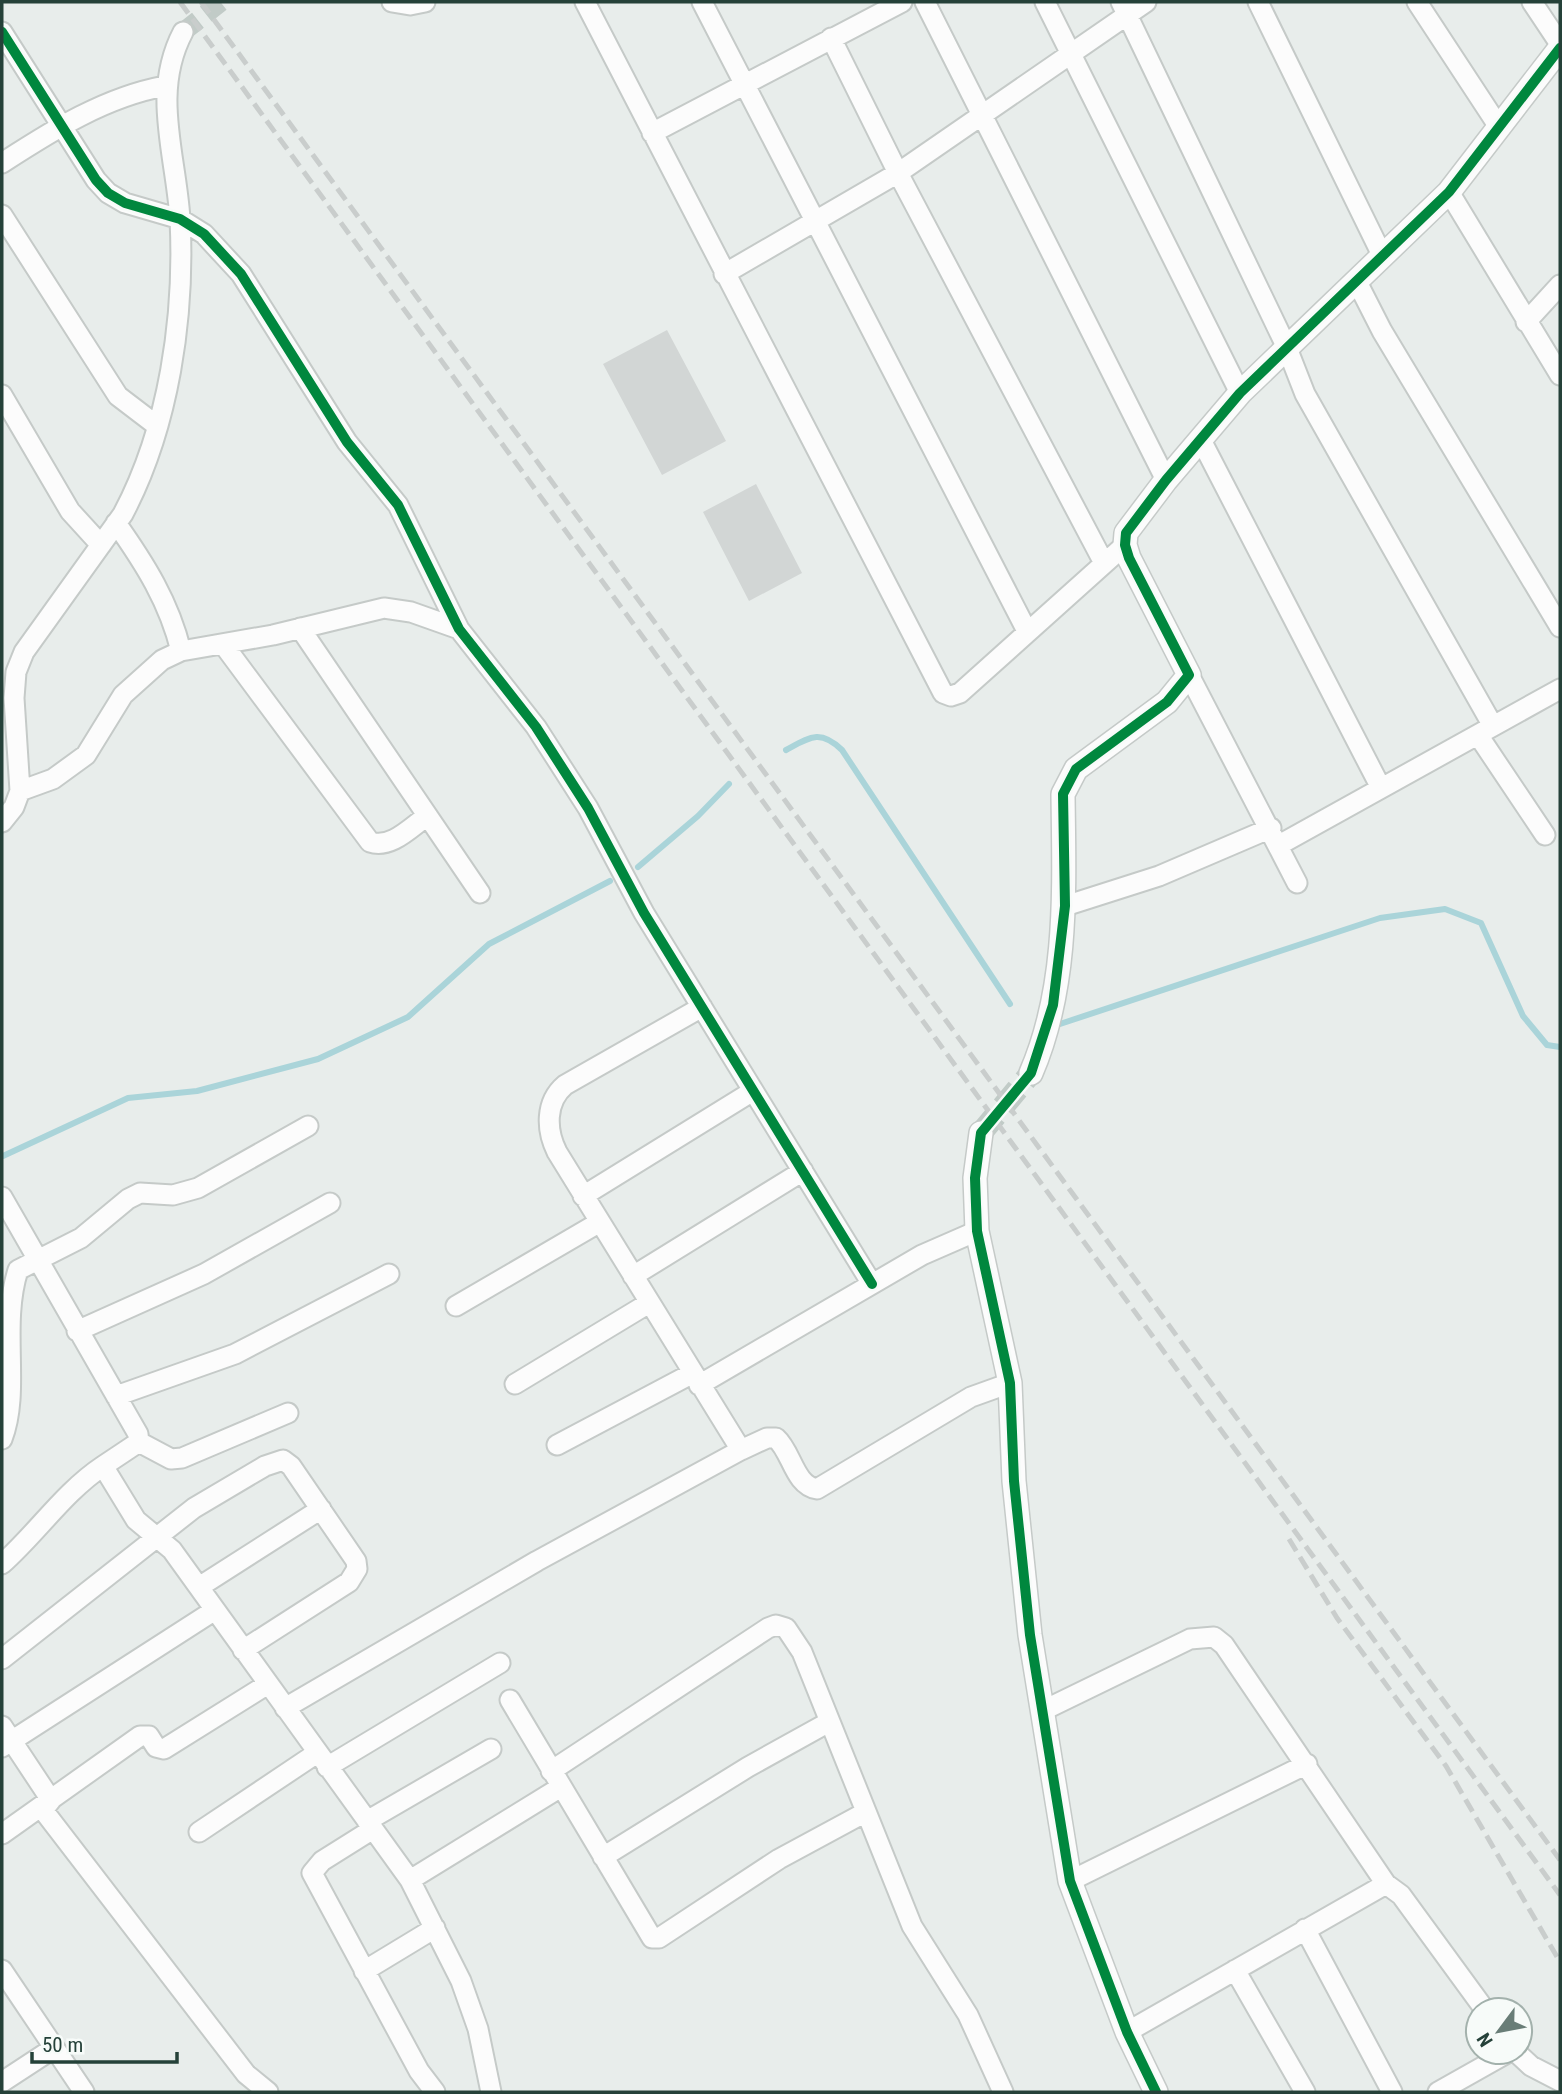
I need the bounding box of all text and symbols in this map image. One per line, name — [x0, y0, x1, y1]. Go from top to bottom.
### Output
north arrow — [1464, 1996, 1534, 2066]
scale bar — [32, 2021, 177, 2064]
text: N — [1472, 2029, 1498, 2051]
text: 50 m — [42, 2033, 83, 2057]

